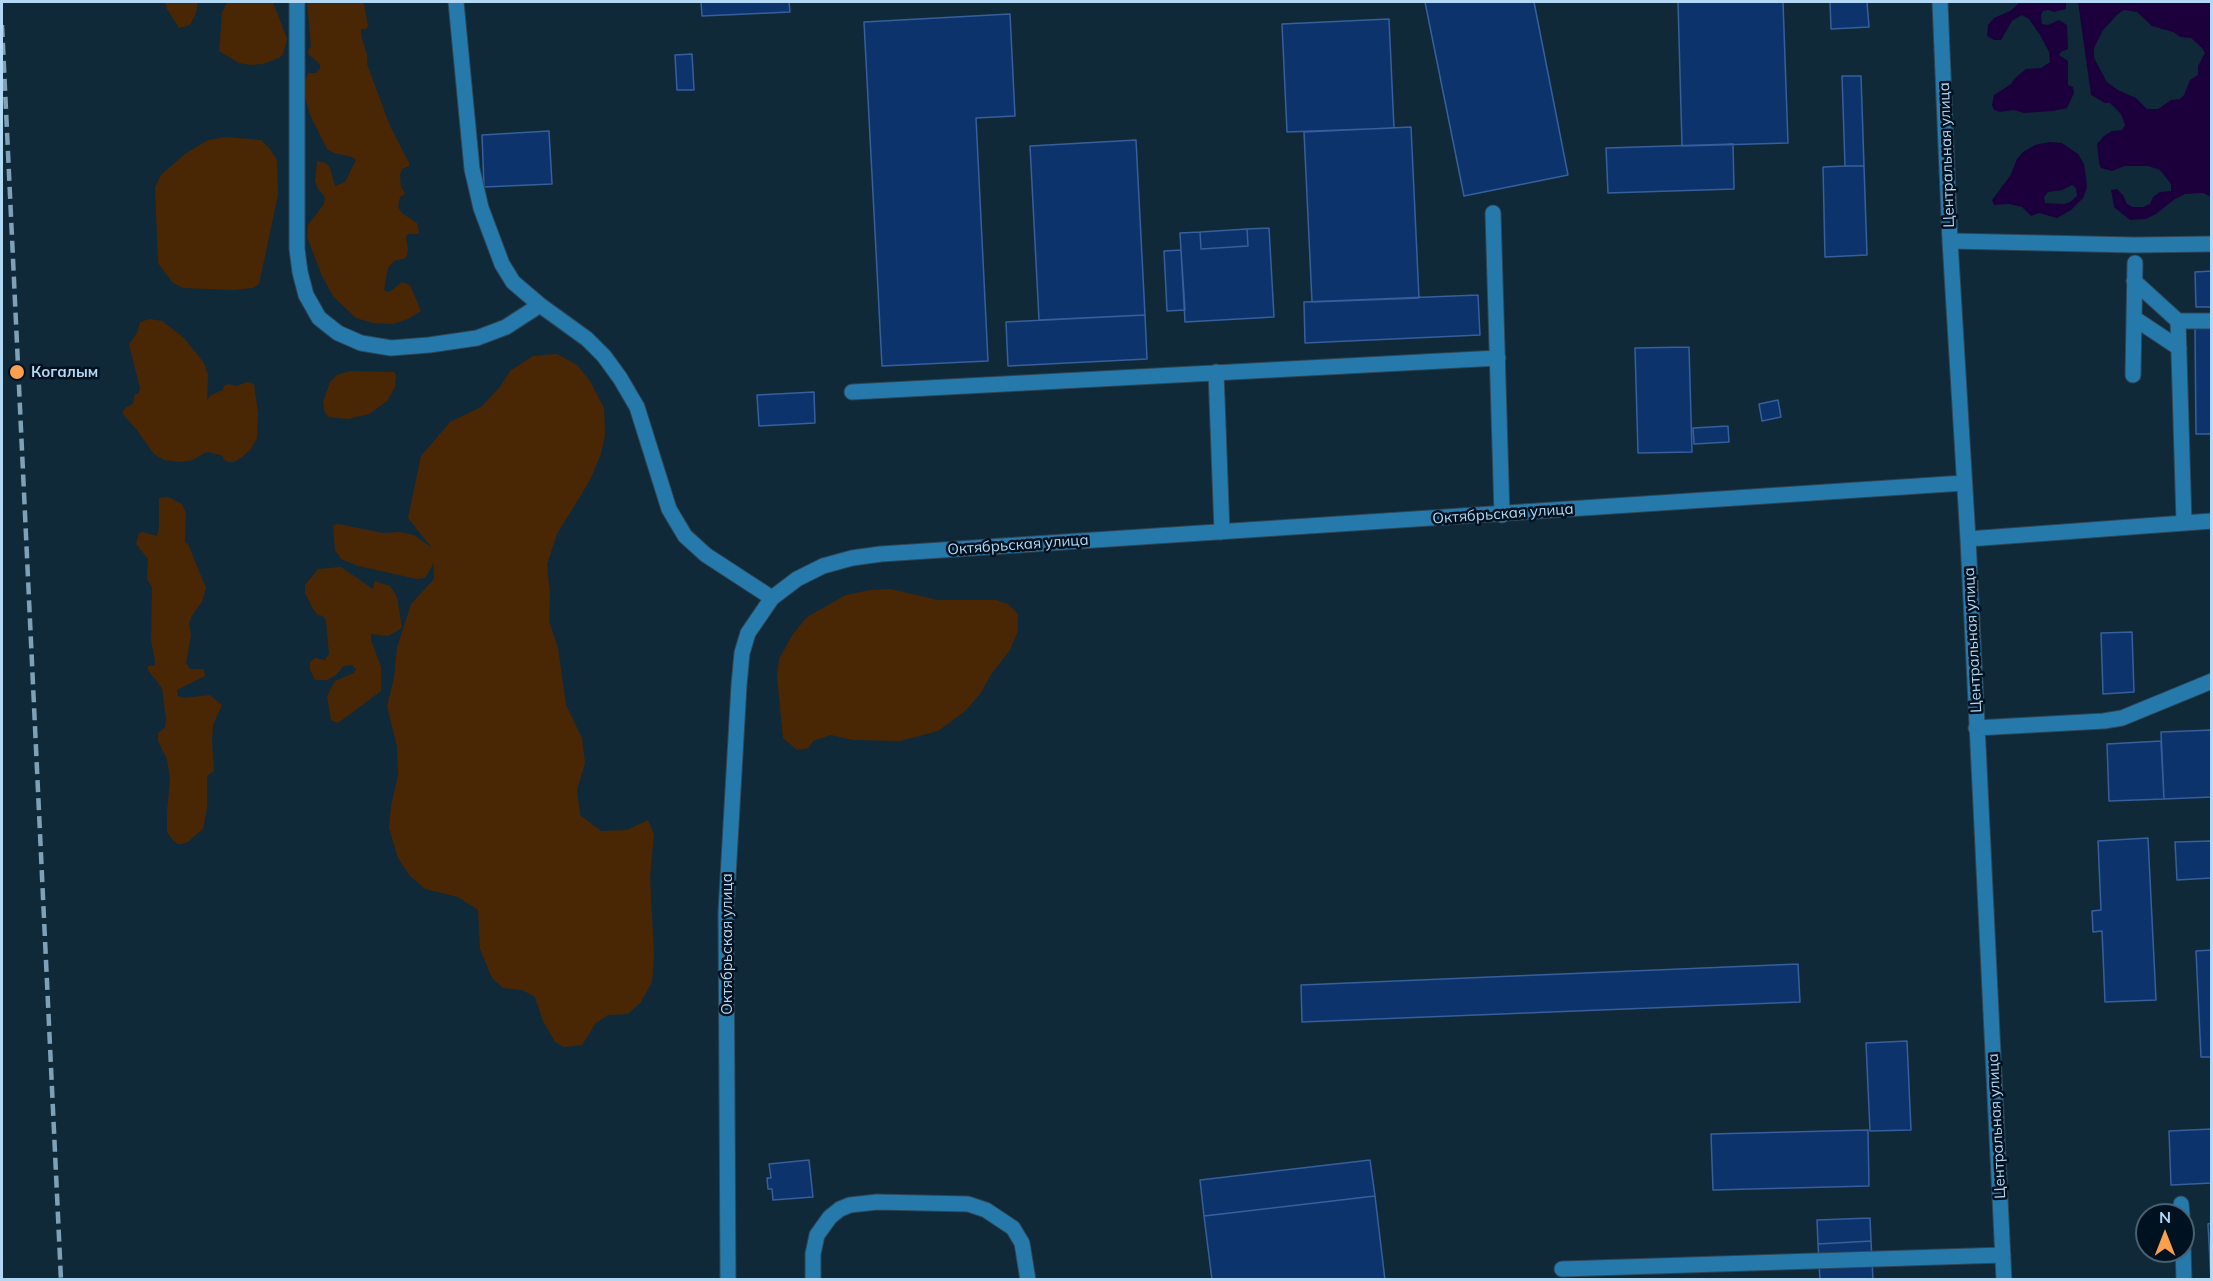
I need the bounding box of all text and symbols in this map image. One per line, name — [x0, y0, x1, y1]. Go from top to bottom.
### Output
street label: Центральная улица — [1935, 82, 1959, 228]
marker: Когалым — [8, 363, 26, 381]
place label: Когалым — [31, 363, 98, 381]
street label: Октябрьская улица — [1432, 500, 1574, 528]
street label: Октябрьская улица — [947, 531, 1089, 559]
street label: Центральная улица — [1960, 567, 1986, 713]
street label: Октябрьская улица — [718, 873, 736, 1015]
street label: Центральная улица — [1984, 1053, 2010, 1199]
north arrow — [2135, 1203, 2195, 1263]
text: N — [2159, 1207, 2171, 1227]

